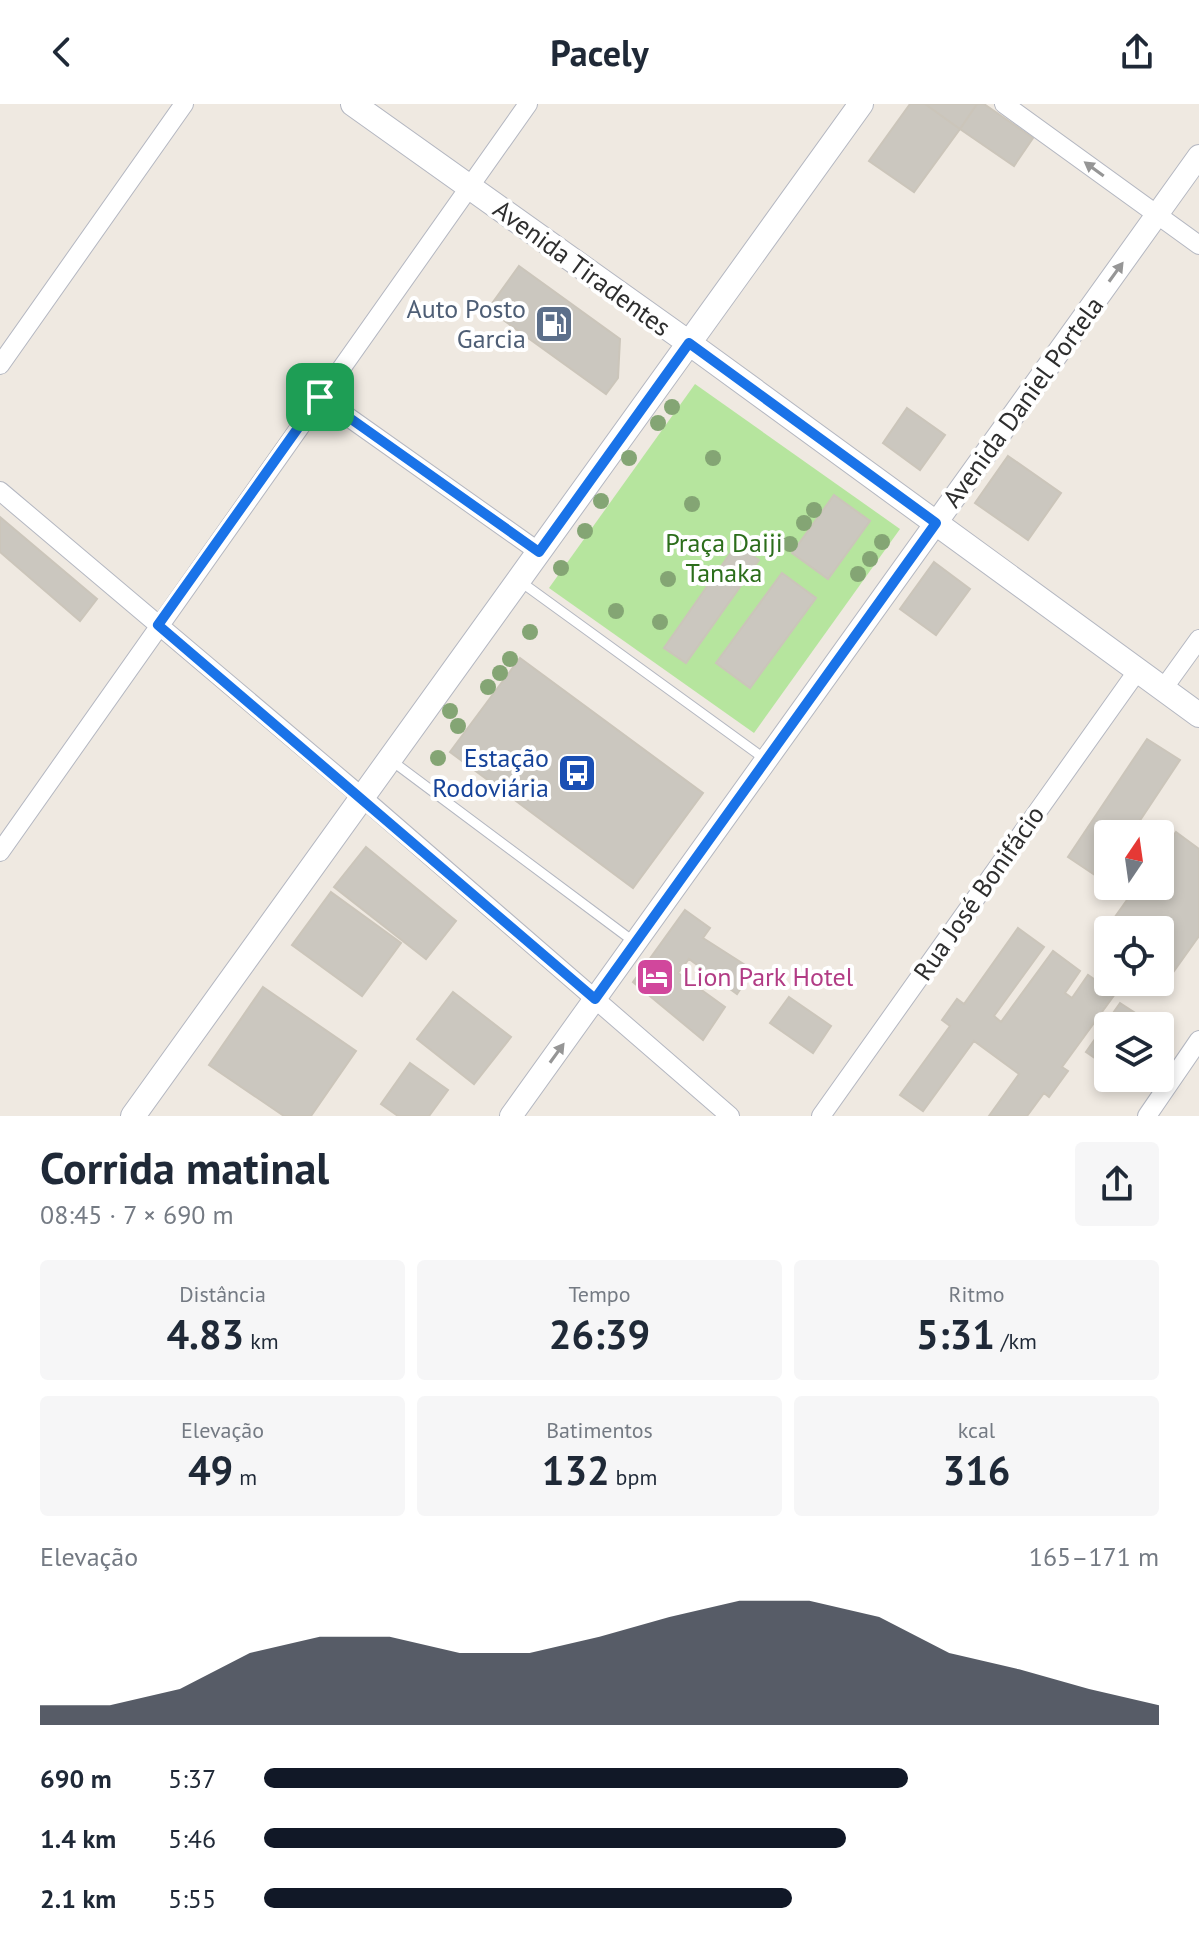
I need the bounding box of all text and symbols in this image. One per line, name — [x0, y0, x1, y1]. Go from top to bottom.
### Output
text: Pacely — [550, 29, 649, 76]
icon: back — [40, 30, 84, 74]
icon: share — [1115, 30, 1159, 74]
one-way arrow — [1083, 162, 1104, 177]
street label: Avenida Tiradentes — [487, 192, 677, 343]
one-way arrow — [1107, 262, 1123, 282]
street label: Avenida Daniel Portela — [935, 290, 1110, 514]
place label: Auto Posto Garcia — [406, 292, 526, 355]
fuel station icon: Auto Posto Garcia — [533, 303, 575, 345]
pin — [286, 363, 354, 431]
icon: arrive — [298, 375, 342, 419]
park label: Praça Daiji Tanaka — [665, 526, 783, 589]
place label: Estação Rodoviária — [432, 741, 549, 804]
bus stop icon: Estação Rodoviária — [556, 752, 598, 794]
street label: Rua José Bonifácio — [906, 799, 1051, 986]
north arrow — [1094, 820, 1174, 900]
map controls — [1094, 820, 1174, 1092]
button: locate — [1094, 916, 1174, 996]
hotel icon: Lion Park Hotel — [634, 956, 676, 998]
place label: Lion Park Hotel — [683, 960, 854, 993]
button: layers — [1094, 1012, 1174, 1092]
one-way arrow — [548, 1042, 564, 1063]
text: Corrida matinal — [40, 1139, 329, 1196]
button: share — [1075, 1142, 1159, 1226]
text: 08:45 · 7 × 690 m — [40, 1198, 234, 1231]
text: Distância — [179, 1280, 266, 1308]
text: Tempo — [568, 1280, 631, 1308]
text: Ritmo — [948, 1280, 1005, 1308]
text: 4.83 — [166, 1308, 244, 1360]
text: 26:39 — [549, 1308, 650, 1360]
text: 5:31 — [916, 1308, 995, 1360]
text: km — [244, 1327, 279, 1355]
text: /km — [995, 1327, 1037, 1355]
text: Elevação — [181, 1416, 264, 1444]
text: Batimentos — [546, 1416, 653, 1444]
text: kcal — [958, 1416, 995, 1444]
text: 49 — [188, 1444, 233, 1496]
text: 132 — [542, 1444, 610, 1496]
text: 316 — [942, 1444, 1011, 1496]
text: m — [233, 1463, 257, 1491]
text: bpm — [610, 1463, 657, 1491]
text: Elevação — [40, 1540, 138, 1573]
text: 165–171 m — [1029, 1540, 1159, 1573]
text: 690 m — [40, 1762, 112, 1795]
text: 5:37 — [168, 1762, 216, 1795]
text: 1.4 km — [40, 1822, 116, 1855]
text: 5:46 — [168, 1822, 216, 1855]
text: 2.1 km — [40, 1882, 116, 1915]
text: 5:55 — [168, 1882, 216, 1915]

